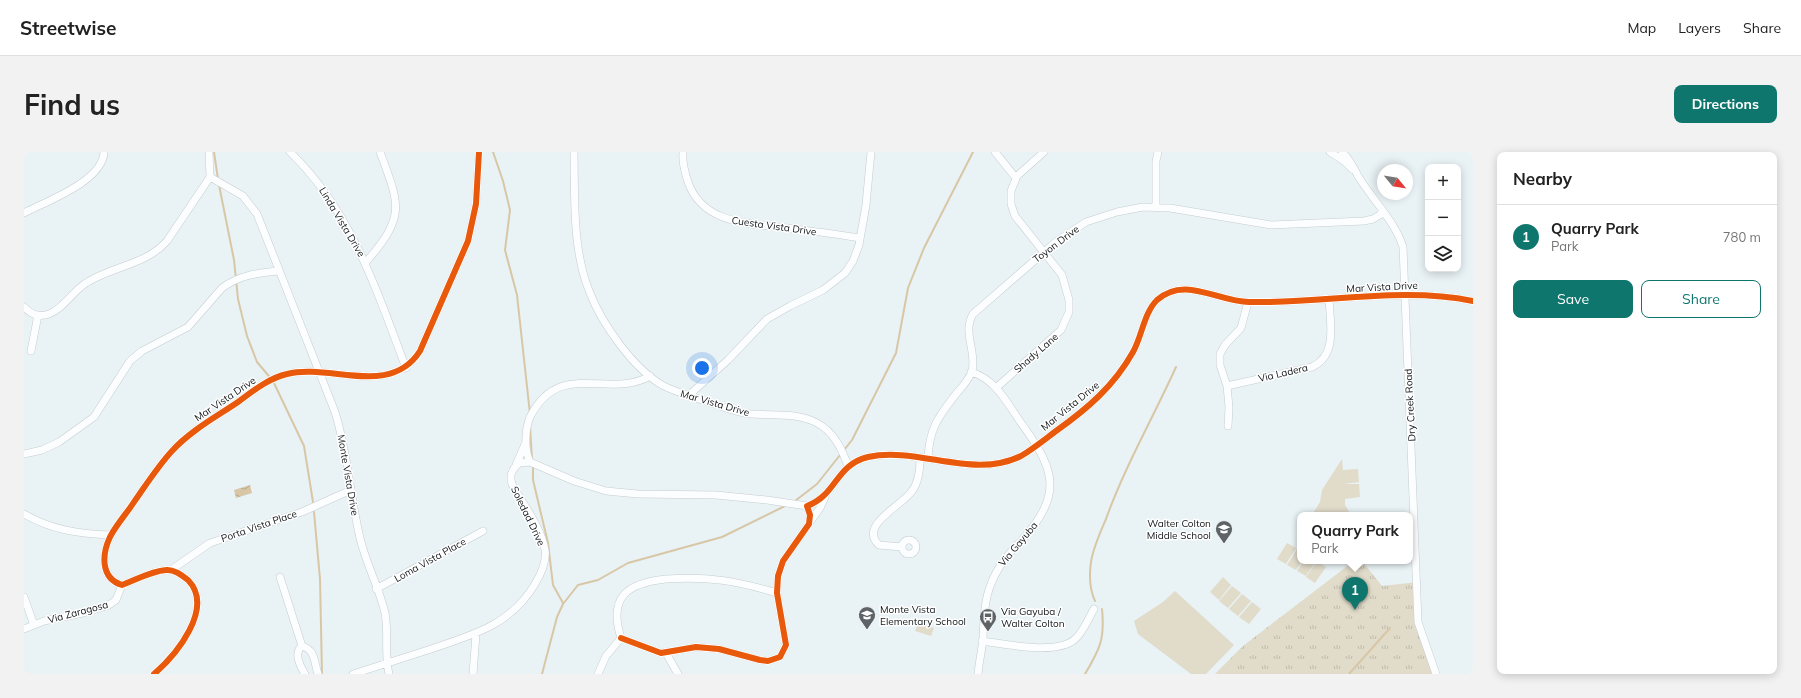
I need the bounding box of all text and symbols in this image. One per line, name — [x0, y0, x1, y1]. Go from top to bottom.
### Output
text: Streetwise — [20, 16, 116, 40]
text: Map — [1627, 19, 1656, 37]
text: Layers — [1678, 19, 1721, 37]
text: Share — [1743, 19, 1781, 37]
button: Directions — [1674, 85, 1777, 123]
text: Find us — [24, 87, 120, 122]
north arrow — [1377, 164, 1413, 200]
map controls — [1425, 164, 1461, 272]
button: + — [1425, 164, 1461, 200]
text: Nearby — [1513, 168, 1572, 189]
street label: Linda Vista Drive — [316, 185, 368, 259]
button: − — [1425, 200, 1461, 236]
street label: Cuesta Vista Drive — [731, 214, 817, 238]
text: Quarry Park — [1551, 219, 1639, 238]
street label: Toyon Drive — [1030, 222, 1082, 266]
text: 1 — [1522, 229, 1530, 245]
text: 780 m — [1723, 229, 1761, 245]
button: layers — [1425, 236, 1461, 272]
text: Park — [1551, 238, 1578, 254]
street label: Mar Vista Drive — [1346, 279, 1418, 295]
button: Save — [1513, 280, 1633, 318]
button: Share — [1641, 280, 1761, 318]
street label: Shady Lane — [1011, 330, 1061, 376]
your location — [692, 358, 712, 378]
street label: Via Ladera — [1257, 361, 1309, 385]
street label: Dry Creek Road — [1402, 368, 1418, 442]
street label: Mar Vista Drive — [192, 374, 258, 424]
street label: Mar Vista Drive — [1038, 378, 1102, 434]
street label: Mar Vista Drive — [679, 387, 751, 419]
street label: Monte Vista Drive — [334, 433, 362, 517]
street label: Soledad Drive — [508, 484, 548, 548]
street label: Porta Vista Place — [219, 507, 299, 545]
popup — [1297, 512, 1413, 564]
place label: Walter Colton Middle School — [1147, 517, 1211, 542]
street label: Via Gayuba — [996, 519, 1040, 569]
school or university icon: Walter Colton Middle School — [1214, 519, 1234, 544]
text: Quarry Park — [1311, 521, 1399, 540]
street label: Loma Vista Place — [392, 535, 468, 585]
text: Park — [1311, 540, 1339, 556]
pin: 1 — [1342, 577, 1368, 610]
street label: Via Zaragosa — [46, 598, 110, 626]
place label: Monte Vista Elementary School — [880, 603, 966, 628]
school or university icon: Monte Vista Elementary School — [857, 605, 877, 630]
place label: Via Gayuba / Walter Colton — [1001, 605, 1065, 630]
bus stop icon: Via Gayuba / Walter Colton — [978, 607, 998, 632]

